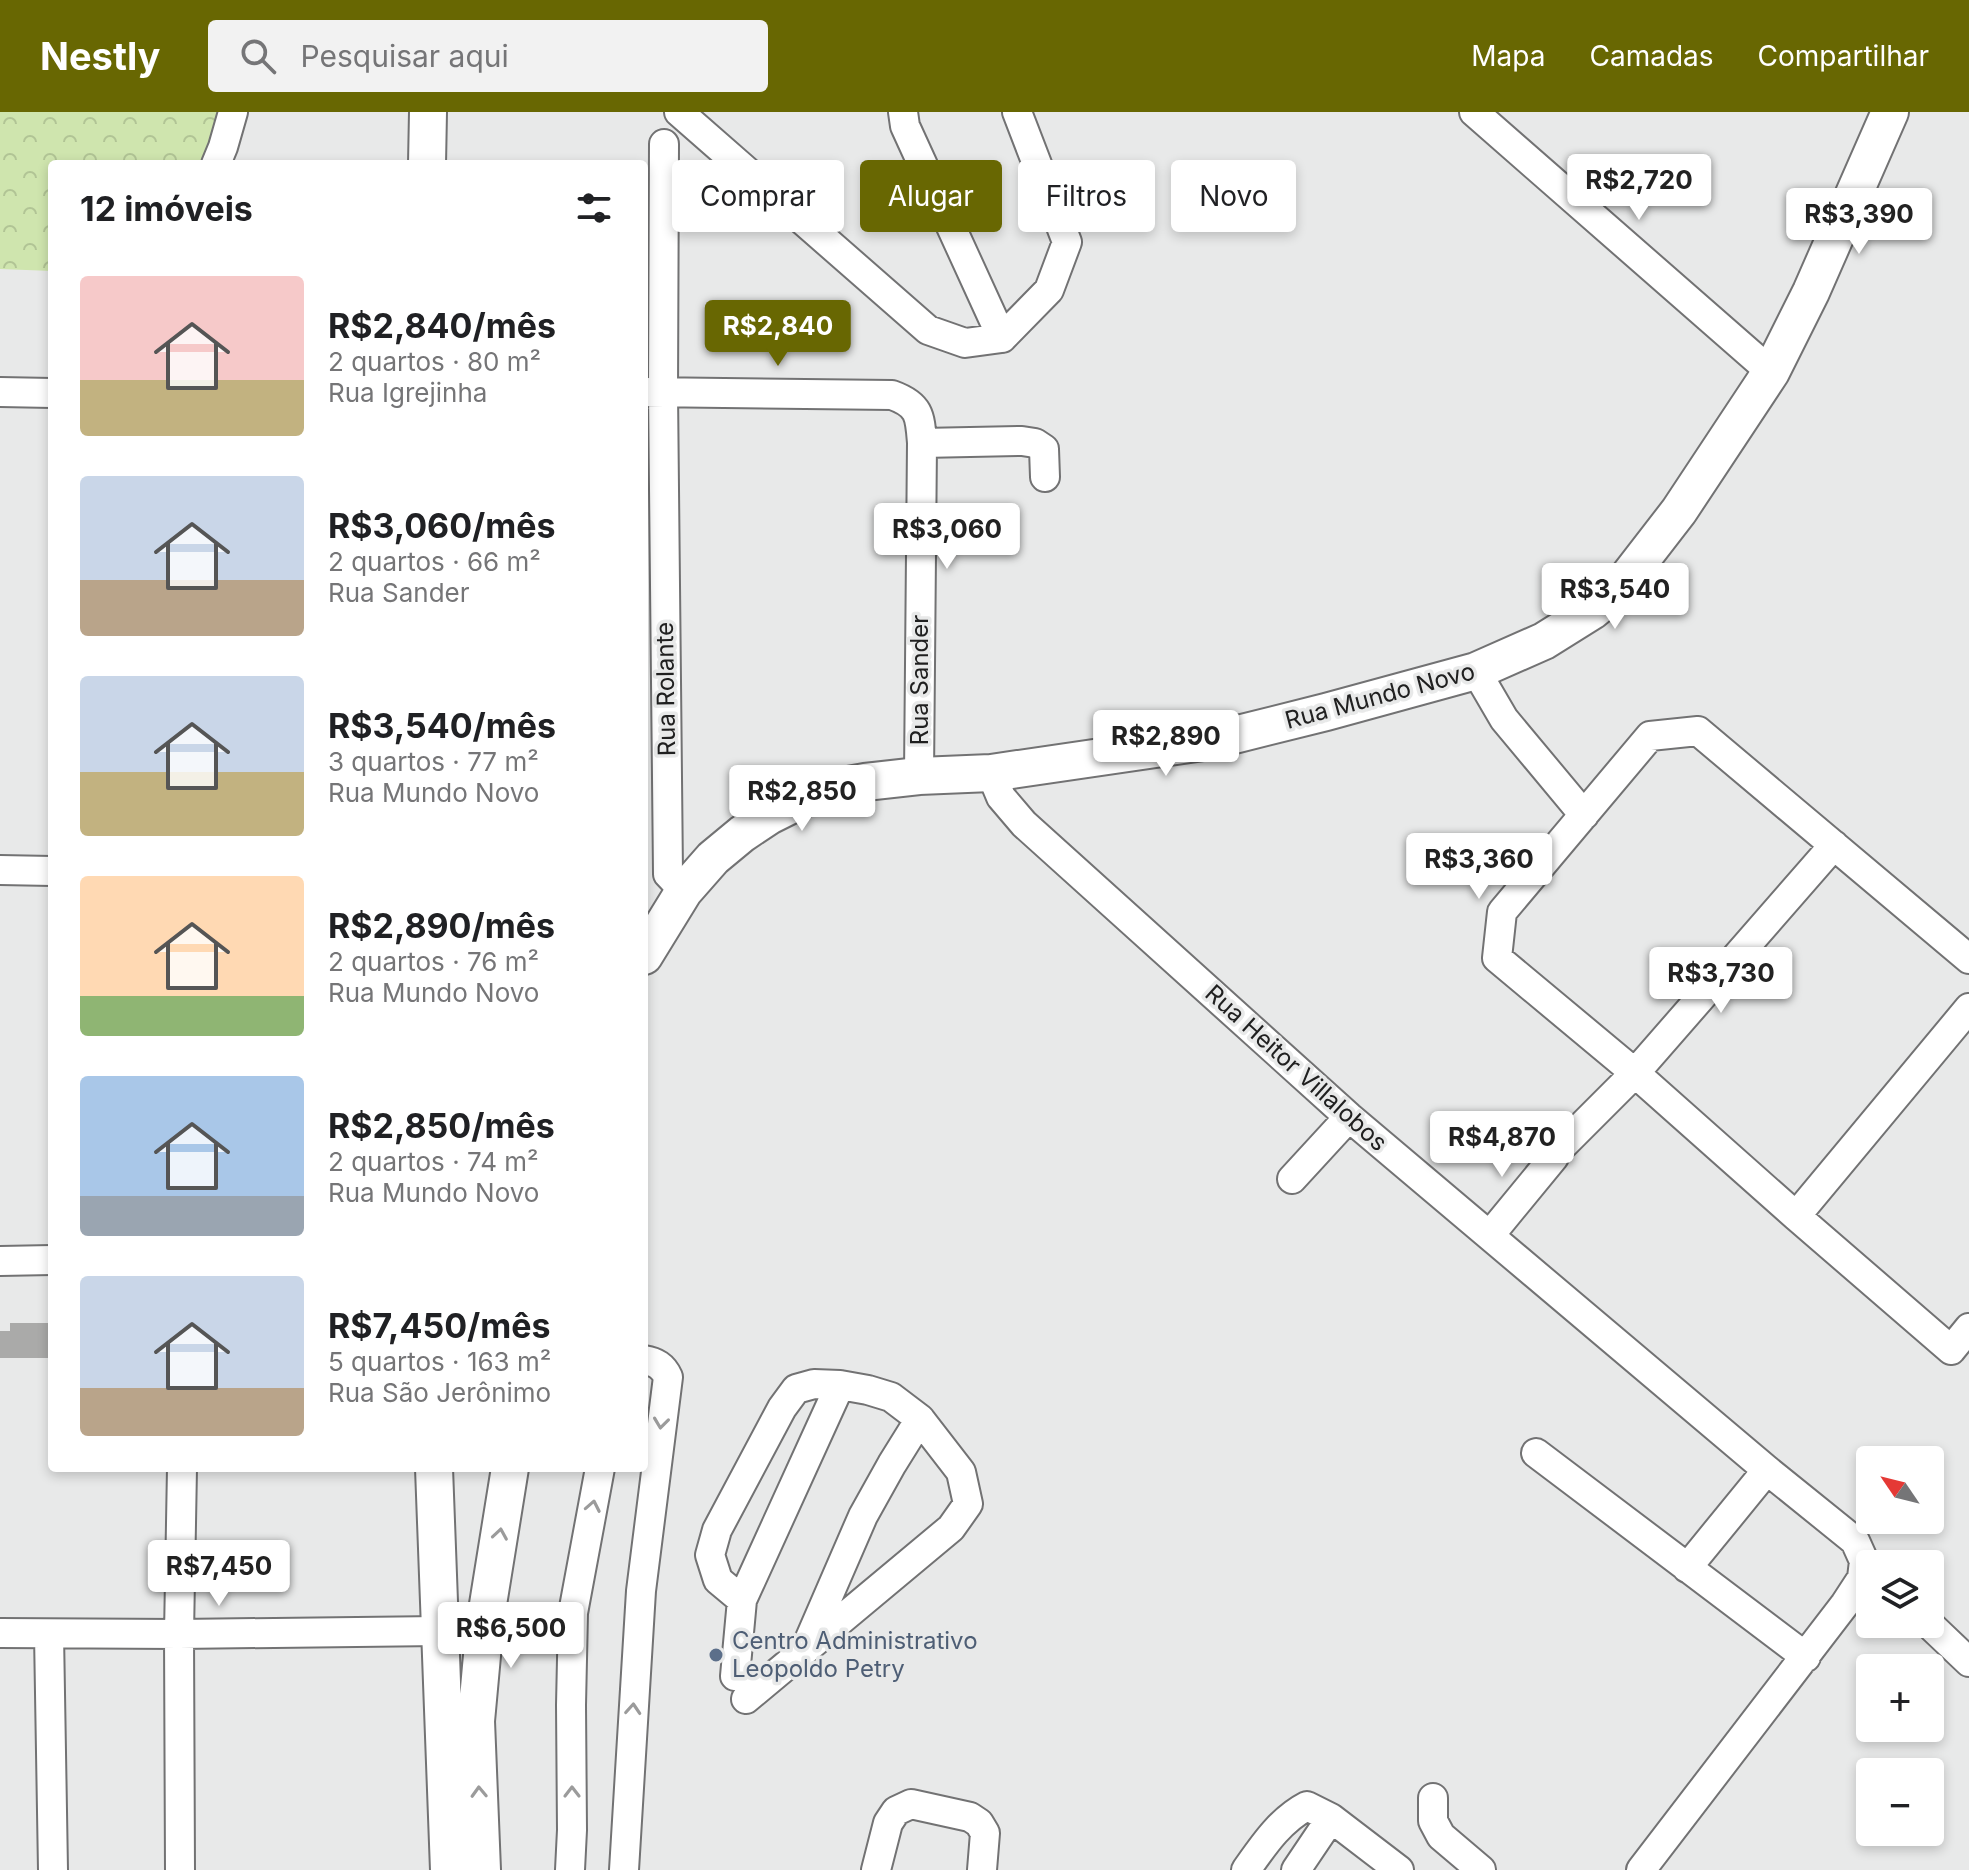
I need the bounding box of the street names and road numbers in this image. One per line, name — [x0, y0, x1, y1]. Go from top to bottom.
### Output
street label: Rua Sander — [905, 615, 934, 745]
street label: Rua Rolante — [650, 622, 681, 756]
street label: Rua Mundo Novo — [1282, 656, 1478, 735]
street label: Rua Heitor Villalobos — [1199, 978, 1393, 1157]

